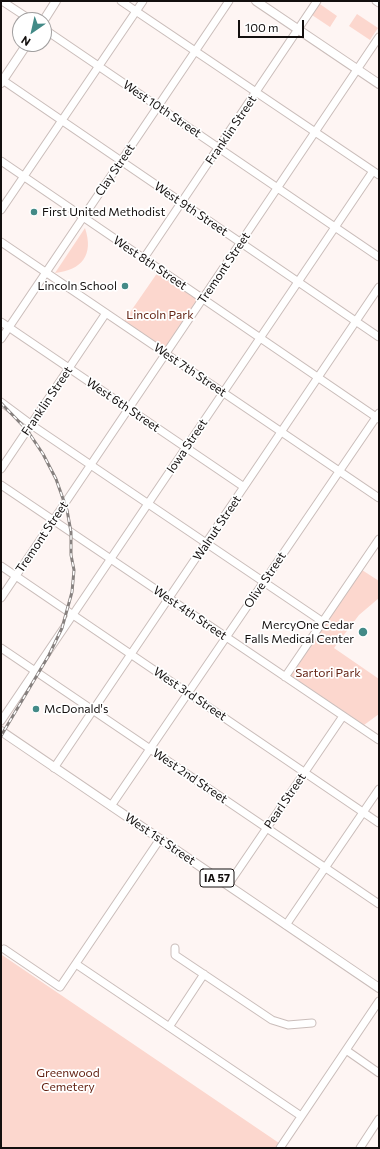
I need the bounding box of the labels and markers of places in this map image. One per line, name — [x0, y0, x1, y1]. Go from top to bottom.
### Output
place label: First United Methodist — [42, 205, 165, 219]
marker: First United Methodist — [29, 207, 39, 217]
place label: Lincoln School — [38, 279, 117, 293]
marker: Lincoln School — [120, 281, 130, 291]
place label: MercyOne Cedar Falls Medical Center — [244, 618, 354, 646]
marker: MercyOne Cedar Falls Medical Center — [357, 626, 369, 638]
place label: McDonald's — [44, 702, 108, 716]
marker: McDonald's — [31, 704, 41, 714]

